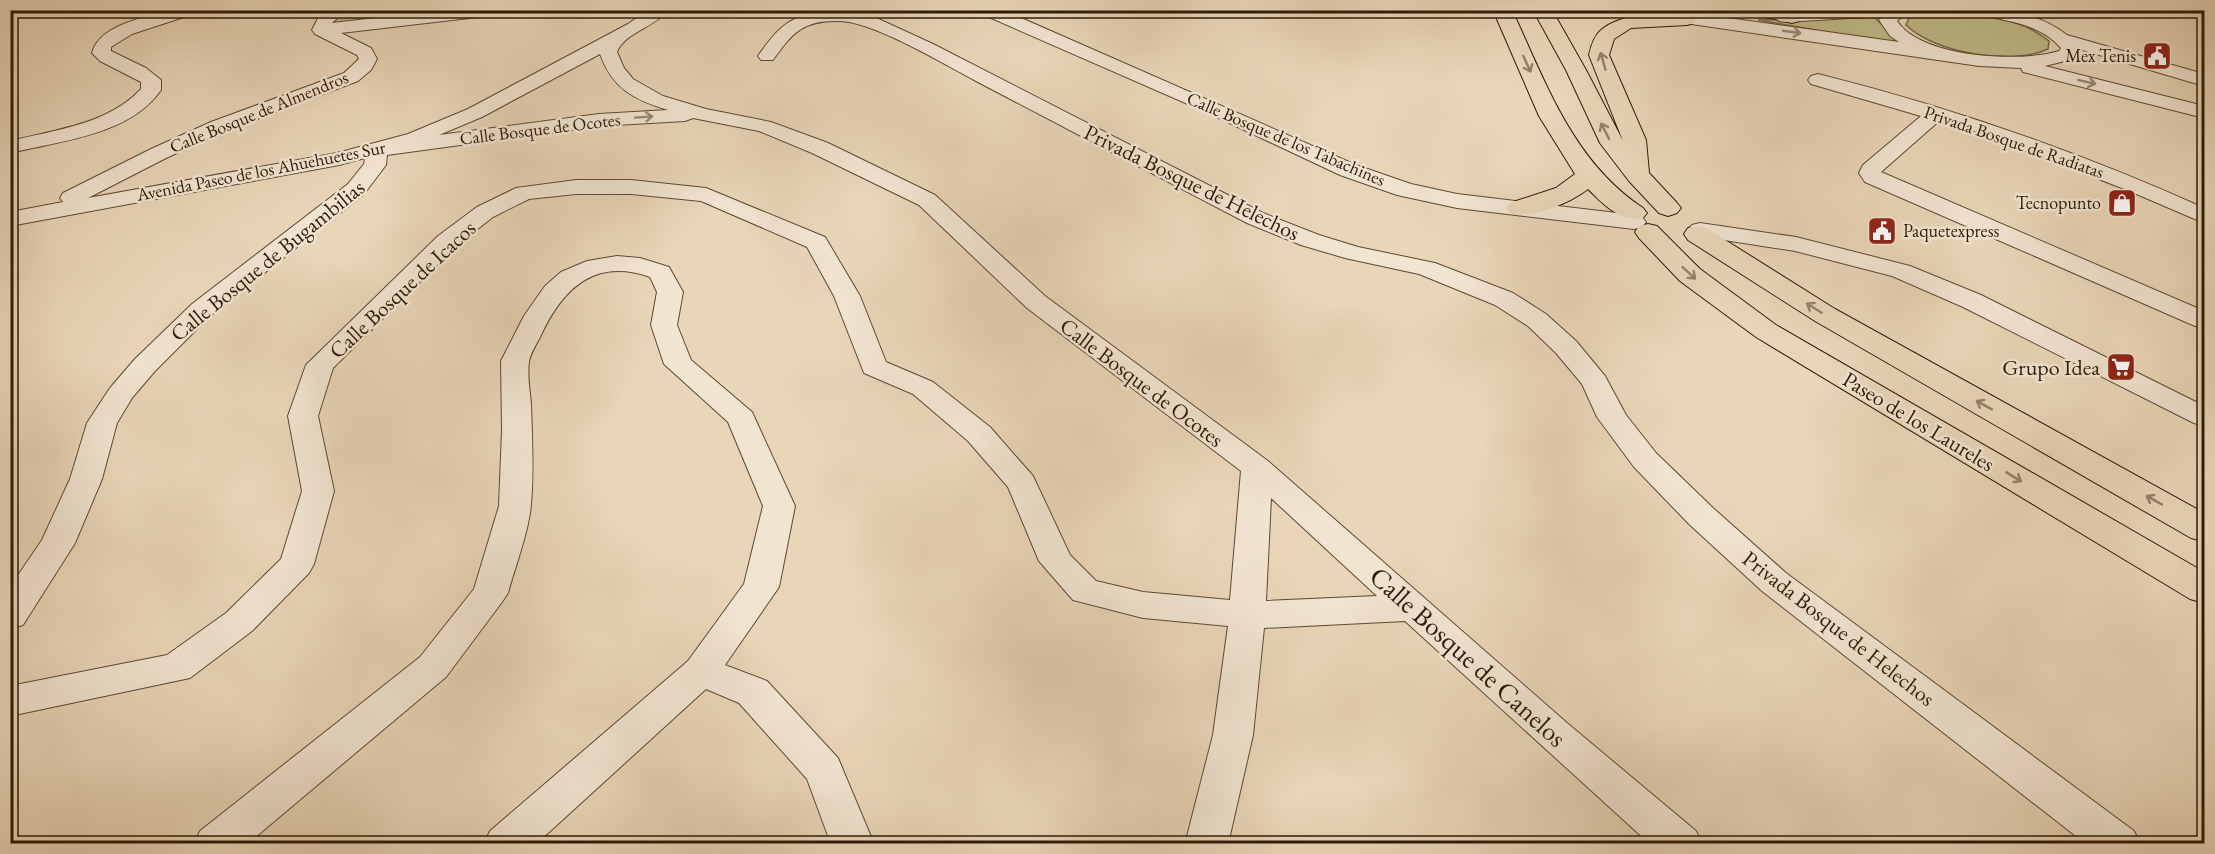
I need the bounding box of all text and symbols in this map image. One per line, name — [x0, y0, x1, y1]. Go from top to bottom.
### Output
one-way arrow — [1781, 27, 1801, 38]
public building icon: Mex Tenis — [2141, 40, 2173, 72]
place label: Mex Tenis — [2065, 44, 2136, 67]
one-way arrow — [1597, 52, 1608, 71]
one-way arrow — [1521, 54, 1533, 72]
street label: Calle Bosque de Almendros — [166, 65, 352, 158]
one-way arrow — [2077, 76, 2096, 88]
street label: Calle Bosque de los Tabachines — [1184, 86, 1389, 191]
street label: Privada Bosque de Radiatas — [1921, 100, 2107, 183]
street label: Calle Bosque de Ocotes — [458, 107, 622, 150]
one-way arrow — [633, 112, 653, 123]
street label: Privada Bosque de Helechos — [1079, 118, 1305, 247]
one-way arrow — [1598, 122, 1610, 140]
street label: Avenida Paseo de los Ahuehuetes Sur — [133, 135, 387, 206]
street label: Calle Bosque de Bugambilias — [164, 173, 371, 348]
shop icon: Tecnopunto — [2106, 187, 2138, 219]
place label: Tecnopunto — [2016, 191, 2101, 214]
street label: Calle Bosque de Icacos — [323, 214, 482, 365]
public building icon: Paquetexpress — [1866, 215, 1898, 247]
place label: Paquetexpress — [1903, 219, 1999, 242]
one-way arrow — [1681, 266, 1696, 280]
one-way arrow — [1806, 302, 1823, 314]
street label: Calle Bosque de Ocotes — [1054, 311, 1229, 454]
supermarket icon: Grupo Idea — [2105, 351, 2137, 383]
place label: Grupo Idea — [2002, 353, 2100, 382]
street label: Paseo de los Laureles — [1837, 365, 2000, 478]
one-way arrow — [1976, 399, 1993, 411]
one-way arrow — [2005, 471, 2022, 483]
one-way arrow — [2145, 494, 2162, 506]
street label: Privada Bosque de Helechos — [1737, 544, 1941, 713]
street label: Calle Bosque de Canelos — [1362, 559, 1574, 755]

